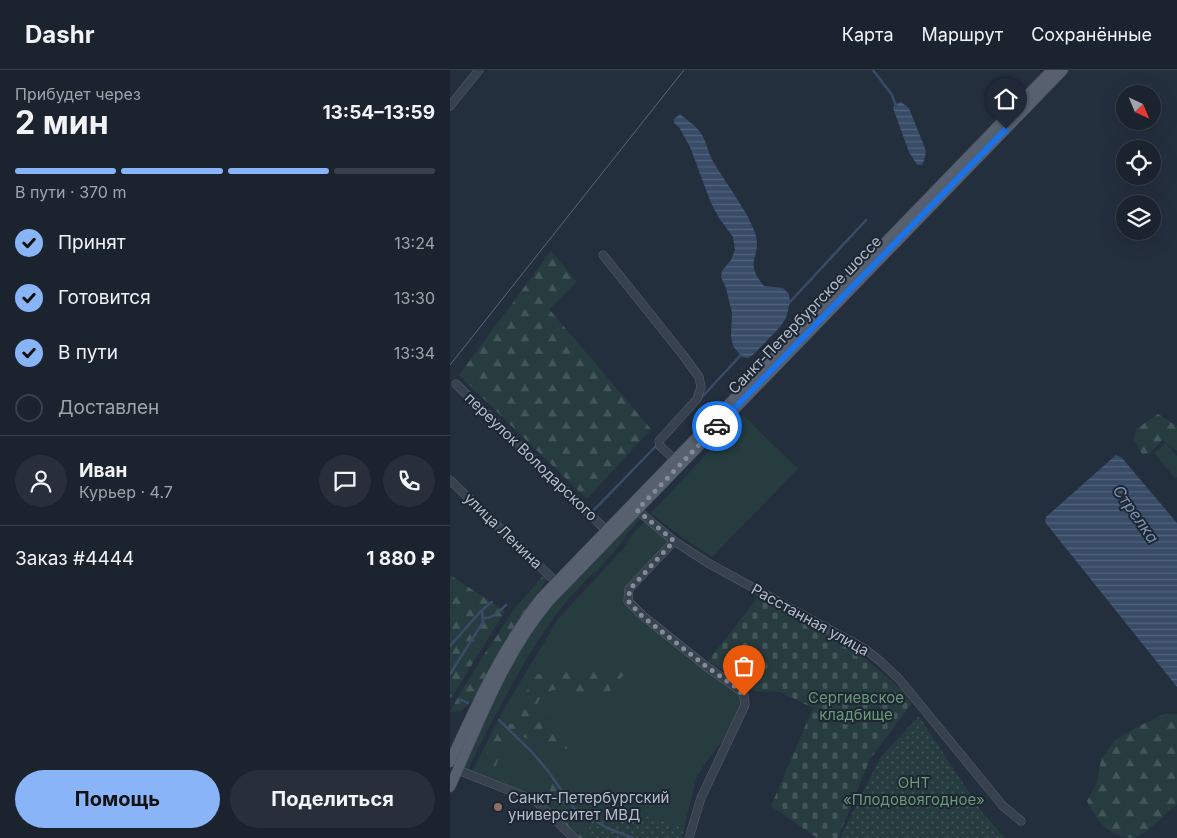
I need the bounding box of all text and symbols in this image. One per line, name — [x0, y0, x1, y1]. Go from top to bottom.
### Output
text: Dashr — [25, 20, 94, 49]
text: Карта — [842, 24, 894, 45]
text: Маршрут — [922, 24, 1003, 45]
text: Сохранённые — [1031, 24, 1152, 45]
pin — [985, 78, 1027, 129]
text: Прибудет через — [15, 84, 141, 104]
icon: home — [992, 85, 1020, 113]
north arrow — [1116, 85, 1161, 130]
map controls — [1116, 85, 1161, 240]
text: 13:54–13:59 — [322, 101, 435, 124]
text: 2 мин — [15, 103, 109, 142]
button: locate — [1116, 140, 1161, 185]
text: В пути · 370 m — [15, 182, 126, 202]
button: layers — [1116, 195, 1161, 240]
icon: check — [15, 229, 43, 257]
text: Принят — [58, 231, 126, 254]
street label: Санкт-Петербургское шоссе — [724, 232, 885, 398]
text: 13:24 — [394, 233, 435, 253]
icon: check — [15, 284, 43, 312]
text: Готовится — [58, 286, 151, 309]
text: 13:30 — [394, 288, 435, 308]
icon: check — [15, 339, 43, 367]
text: В пути — [58, 341, 118, 364]
text: 13:34 — [394, 343, 435, 363]
street label: переулок Володарского — [461, 388, 602, 525]
text: Доставлен — [58, 396, 159, 419]
courier — [692, 401, 742, 451]
icon: car — [703, 412, 731, 440]
button: person — [15, 455, 67, 507]
button: chat — [319, 455, 371, 507]
button: phone — [383, 455, 435, 507]
text: Иван — [79, 459, 127, 482]
water label: Стрелка — [1109, 481, 1163, 547]
text: Курьер · 4.7 — [79, 482, 173, 502]
street label: улица Ленина — [460, 488, 547, 573]
text: Заказ #4444 — [15, 547, 134, 570]
text: 1 880 ₽ — [366, 547, 435, 570]
street label: Расстанная улица — [748, 579, 873, 660]
pin — [723, 645, 765, 696]
icon: bag — [730, 652, 758, 680]
park label: Сергиевское кладбище — [808, 688, 904, 724]
button: Помощь — [15, 770, 220, 828]
button: Поделиться — [230, 770, 435, 828]
park label: ОНТ «Плодовоягодное» — [843, 773, 985, 809]
place label: Санкт-Петербургский университет МВД — [508, 788, 669, 824]
marker: Санкт-Петербургский университет МВД — [492, 801, 504, 813]

